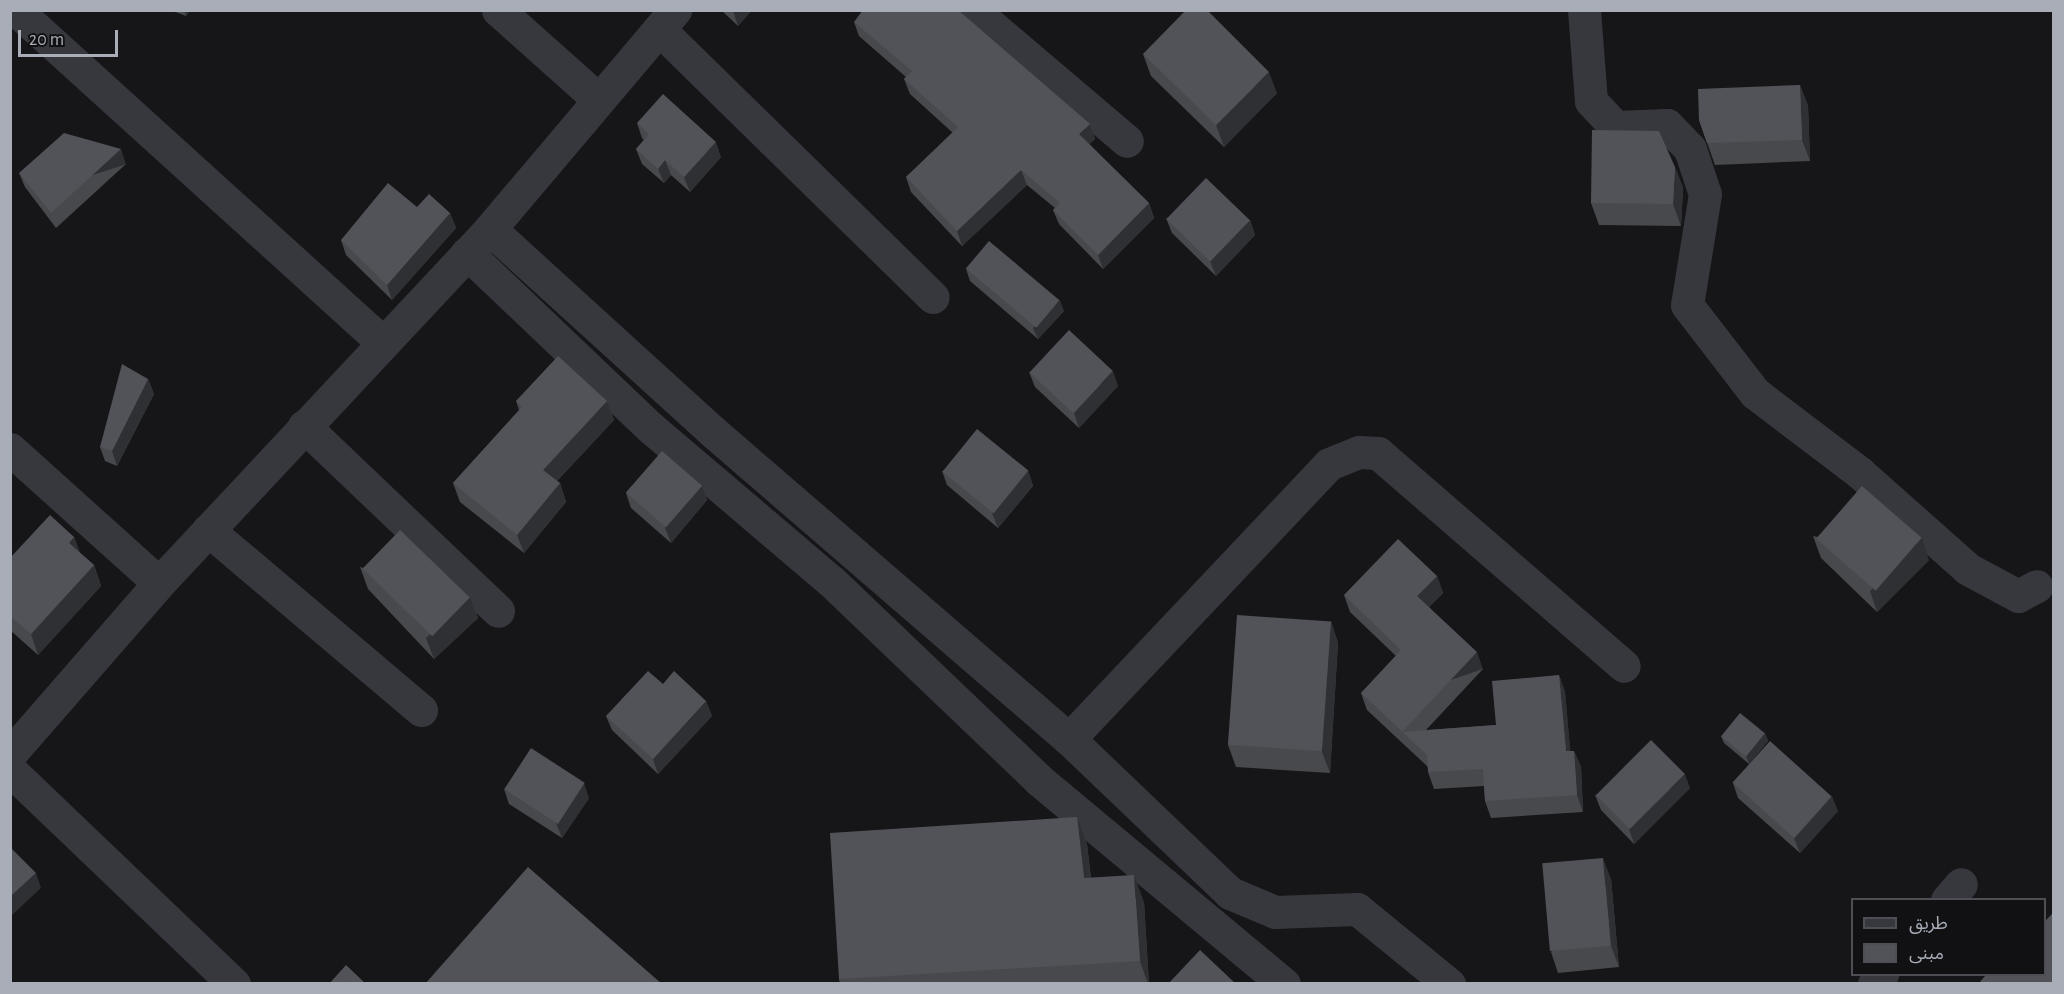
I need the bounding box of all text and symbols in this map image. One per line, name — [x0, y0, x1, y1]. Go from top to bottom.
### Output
scale bar — [21, 18, 122, 56]
text: 20 m — [29, 31, 64, 49]
legend — [1851, 898, 2046, 976]
text: طريق — [1909, 915, 1948, 933]
text: مبنى — [1909, 945, 1944, 963]

